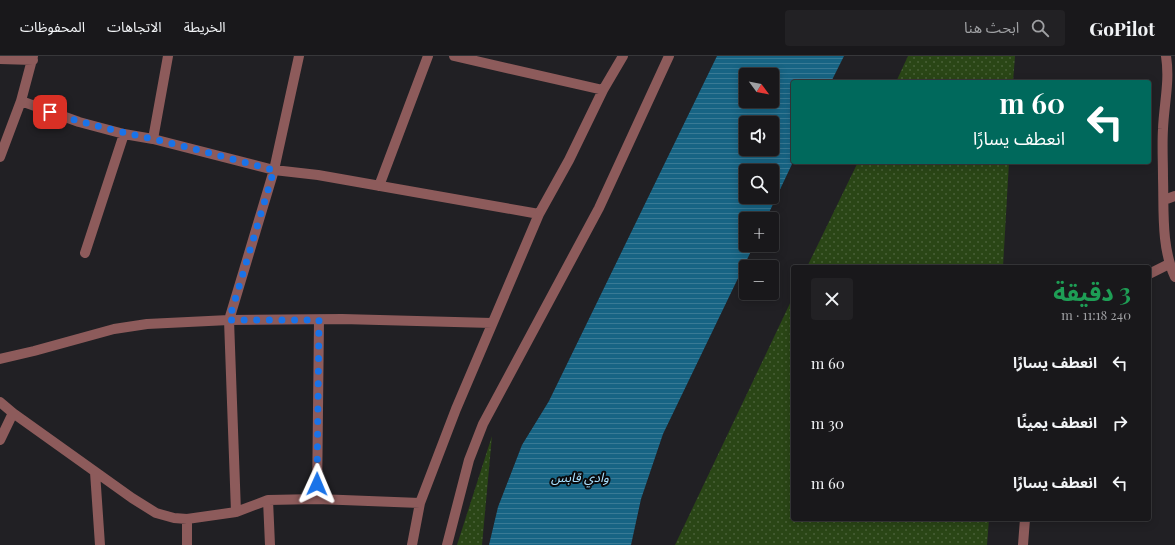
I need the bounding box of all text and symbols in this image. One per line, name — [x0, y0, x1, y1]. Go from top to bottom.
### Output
search box — [785, 10, 1065, 46]
text: GoPilot — [1089, 15, 1155, 41]
text: المحفوظات — [20, 17, 85, 36]
text: الاتجاهات — [107, 17, 162, 36]
text: الخريطة — [184, 17, 226, 36]
text: ابحث هنا — [964, 17, 1019, 37]
icon: search — [1029, 17, 1051, 39]
north arrow — [739, 68, 779, 108]
map controls — [739, 68, 779, 300]
text: 60 m — [999, 84, 1065, 121]
pin — [33, 95, 67, 129]
icon: left — [1079, 96, 1131, 148]
icon: arrive — [39, 101, 61, 123]
button: sound — [739, 116, 779, 156]
text: انعطف يسارًا — [973, 126, 1065, 150]
button: search — [739, 164, 779, 204]
button: + — [739, 212, 779, 252]
button: − — [739, 260, 779, 300]
text: 3 دقيقة — [1053, 275, 1131, 307]
button: close — [811, 278, 853, 320]
text: 240 m · 11:18 — [1061, 306, 1131, 323]
text: انعطف يسارًا — [1013, 352, 1097, 372]
icon: left — [1109, 352, 1131, 374]
text: 60 m — [811, 353, 845, 373]
text: انعطف يمينًا — [1017, 412, 1097, 432]
icon: right — [1109, 412, 1131, 434]
text: 30 m — [811, 413, 844, 433]
position arrow — [296, 463, 338, 505]
water label: وادي قابس — [551, 468, 609, 488]
text: انعطف يسارًا — [1013, 472, 1097, 492]
icon: left — [1109, 472, 1131, 494]
text: 60 m — [811, 473, 845, 493]

